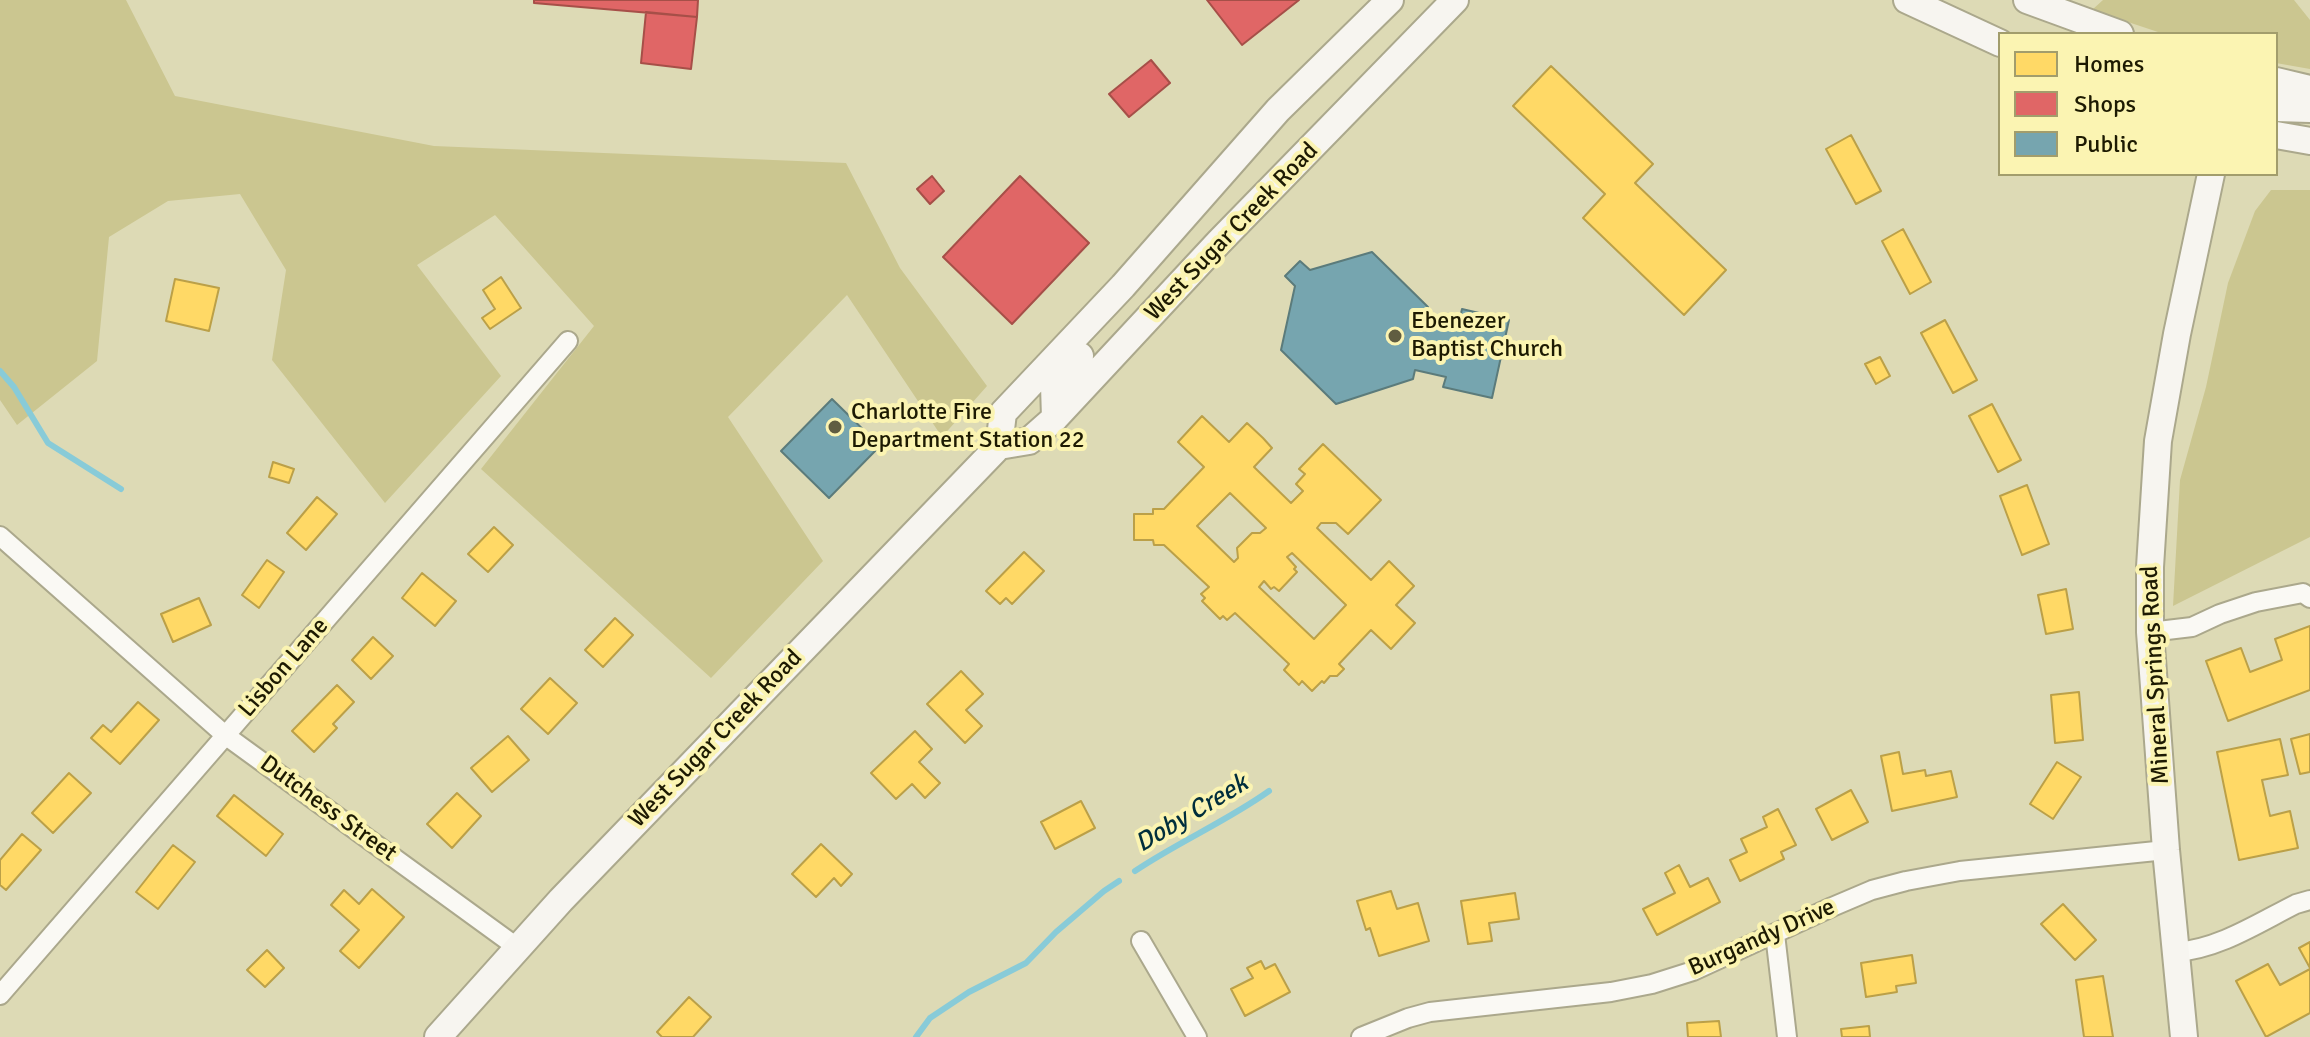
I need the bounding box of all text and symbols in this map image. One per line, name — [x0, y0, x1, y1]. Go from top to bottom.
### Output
legend — [1998, 32, 2278, 176]
text: Homes — [2074, 49, 2144, 79]
text: Shops — [2074, 89, 2136, 119]
text: Public — [2074, 129, 2138, 159]
street label: West Sugar Creek Road — [1139, 137, 1325, 327]
place label: Ebenezer Baptist Church — [1411, 308, 1563, 364]
marker: Ebenezer Baptist Church — [1386, 327, 1404, 345]
place label: Charlotte Fire Department Station 22 — [851, 399, 1085, 455]
marker: Charlotte Fire Department Station 22 — [826, 418, 844, 436]
street label: Mineral Springs Road — [2136, 565, 2176, 785]
street label: Lisbon Lane — [233, 612, 335, 724]
street label: West Sugar Creek Road — [623, 644, 809, 834]
street label: Dutchess Street — [254, 750, 402, 868]
water label: Doby Creek — [1130, 768, 1254, 860]
street label: Burgandy Drive — [1684, 893, 1840, 983]

